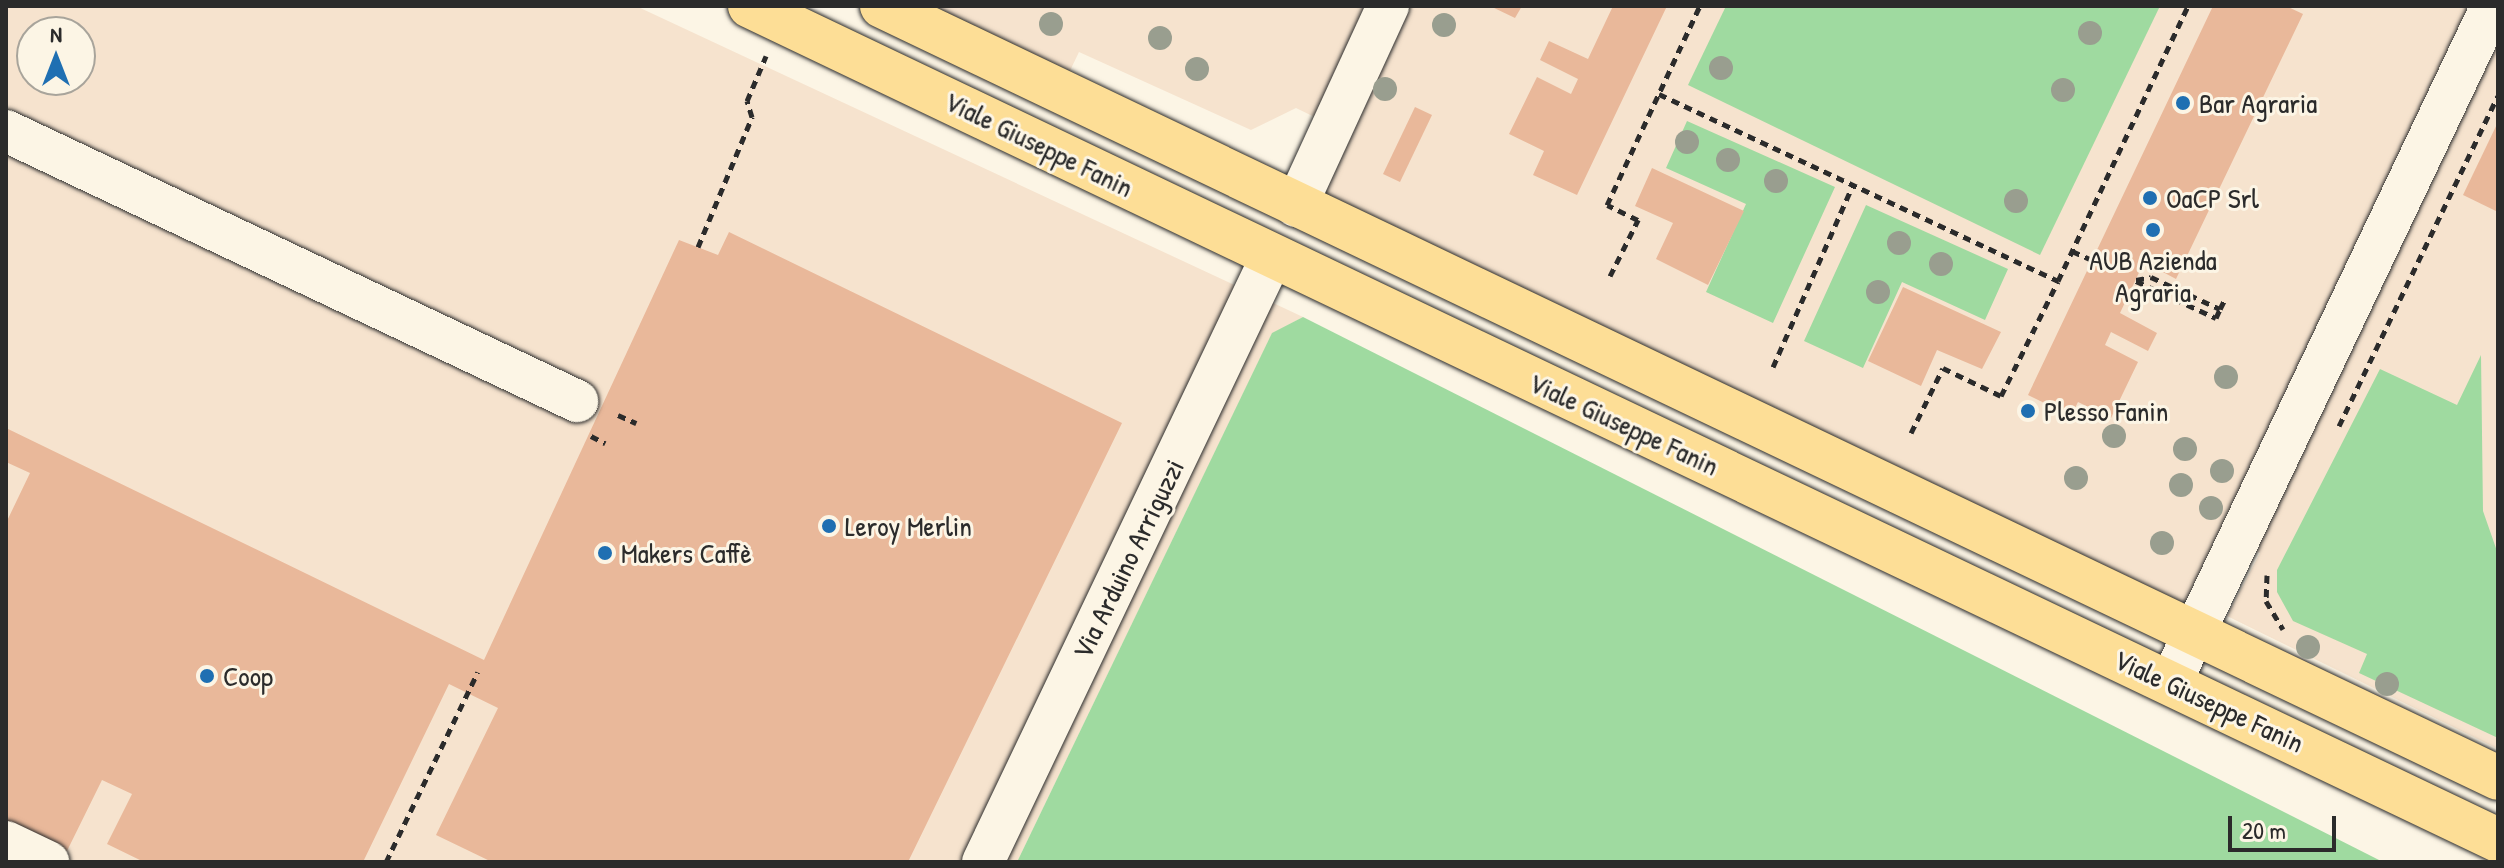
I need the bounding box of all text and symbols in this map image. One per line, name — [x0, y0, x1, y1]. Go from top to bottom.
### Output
north arrow — [16, 16, 96, 96]
text: N — [50, 19, 62, 49]
street label: Viale Giuseppe Fanin — [939, 84, 1139, 204]
place label: Bar Agraria — [2199, 86, 2317, 120]
marker: Bar Agraria — [2174, 94, 2192, 112]
place label: OaCP Srl — [2166, 181, 2259, 215]
marker: OaCP Srl — [2141, 189, 2159, 207]
marker: AUB Azienda Agraria — [2144, 221, 2162, 239]
place label: AUB Azienda Agraria — [2089, 243, 2217, 309]
street label: Viale Giuseppe Fanin — [1524, 365, 1724, 483]
place label: Plesso Fanin — [2044, 394, 2168, 428]
marker: Plesso Fanin — [2019, 402, 2037, 420]
street label: Via Arduino Arriguzzi — [1065, 454, 1191, 664]
place label: Leroy Merlin — [845, 509, 972, 543]
marker: Leroy Merlin — [820, 517, 838, 535]
place label: Makers Caffè — [621, 536, 752, 570]
marker: Makers Caffè — [596, 544, 614, 562]
street label: Viale Giuseppe Fanin — [2109, 642, 2309, 760]
place label: Coop — [223, 659, 273, 693]
marker: Coop — [198, 667, 216, 685]
scale bar — [2232, 800, 2340, 850]
text: 20 m — [2242, 814, 2286, 846]

